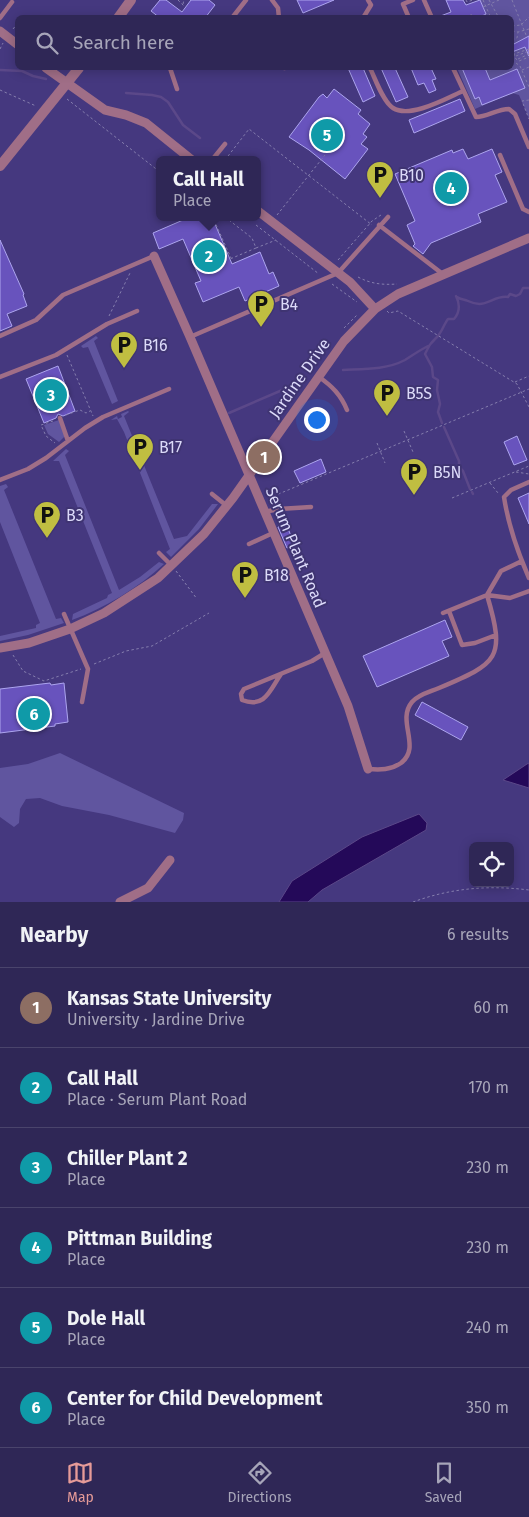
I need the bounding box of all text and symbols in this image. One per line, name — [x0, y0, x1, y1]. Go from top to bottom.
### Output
search box — [15, 15, 514, 70]
icon: search — [33, 29, 61, 57]
text: Search here — [73, 31, 174, 54]
pin: 5 — [311, 116, 343, 154]
popup — [156, 156, 261, 221]
parking icon: B10 — [365, 160, 395, 199]
place label: B10 — [399, 166, 424, 185]
text: Call Hall — [173, 168, 244, 191]
pin: 4 — [435, 169, 467, 207]
text: Place — [173, 191, 212, 210]
pin: 2 — [193, 237, 225, 275]
parking icon: B4 — [246, 289, 276, 328]
place label: B4 — [280, 295, 299, 314]
parking icon: B16 — [109, 330, 139, 369]
street label: Jardine Drive — [265, 335, 334, 422]
place label: B16 — [143, 336, 168, 355]
pin: 3 — [35, 376, 67, 414]
parking icon: B5S — [372, 378, 402, 417]
place label: B5S — [406, 384, 432, 403]
your location — [304, 407, 330, 433]
parking icon: B17 — [125, 432, 155, 471]
place label: B17 — [159, 438, 182, 457]
pin: 1 — [248, 438, 280, 476]
parking icon: B5N — [399, 457, 429, 496]
place label: B5N — [433, 463, 462, 482]
street label: Serum Plant Road — [261, 484, 330, 611]
parking icon: B3 — [32, 500, 62, 539]
place label: B3 — [66, 506, 84, 525]
parking icon: B18 — [230, 560, 260, 599]
place label: B18 — [264, 566, 289, 585]
pin: 6 — [18, 695, 50, 733]
map controls — [469, 842, 514, 887]
button: locate — [469, 842, 514, 887]
text: Nearby — [20, 922, 88, 948]
text: 6 results — [447, 925, 509, 944]
text: Kansas State University — [67, 987, 271, 1010]
text: 1 — [32, 998, 40, 1017]
text: 60 m — [474, 998, 509, 1017]
text: University · Jardine Drive — [67, 1010, 245, 1029]
text: Call Hall — [67, 1067, 138, 1090]
text: 2 — [32, 1078, 40, 1097]
text: 170 m — [468, 1078, 509, 1097]
text: Place · Serum Plant Road — [67, 1090, 247, 1109]
text: Chiller Plant 2 — [67, 1147, 188, 1170]
text: 3 — [32, 1158, 40, 1177]
text: 230 m — [466, 1158, 509, 1177]
text: Place — [67, 1170, 106, 1189]
text: Pittman Building — [67, 1227, 212, 1250]
text: 4 — [31, 1238, 41, 1257]
text: 230 m — [466, 1238, 509, 1257]
text: Place — [67, 1250, 106, 1269]
text: Dole Hall — [67, 1307, 145, 1330]
text: 5 — [32, 1318, 40, 1337]
text: 240 m — [466, 1318, 509, 1337]
text: Place — [67, 1330, 106, 1349]
text: Center for Child Development — [67, 1387, 323, 1410]
text: 6 — [31, 1398, 41, 1417]
text: 350 m — [466, 1398, 509, 1417]
text: Place — [67, 1410, 106, 1429]
tab: Map — [66, 1459, 94, 1506]
tab: Directions — [227, 1459, 292, 1506]
tab: Saved — [425, 1459, 463, 1506]

